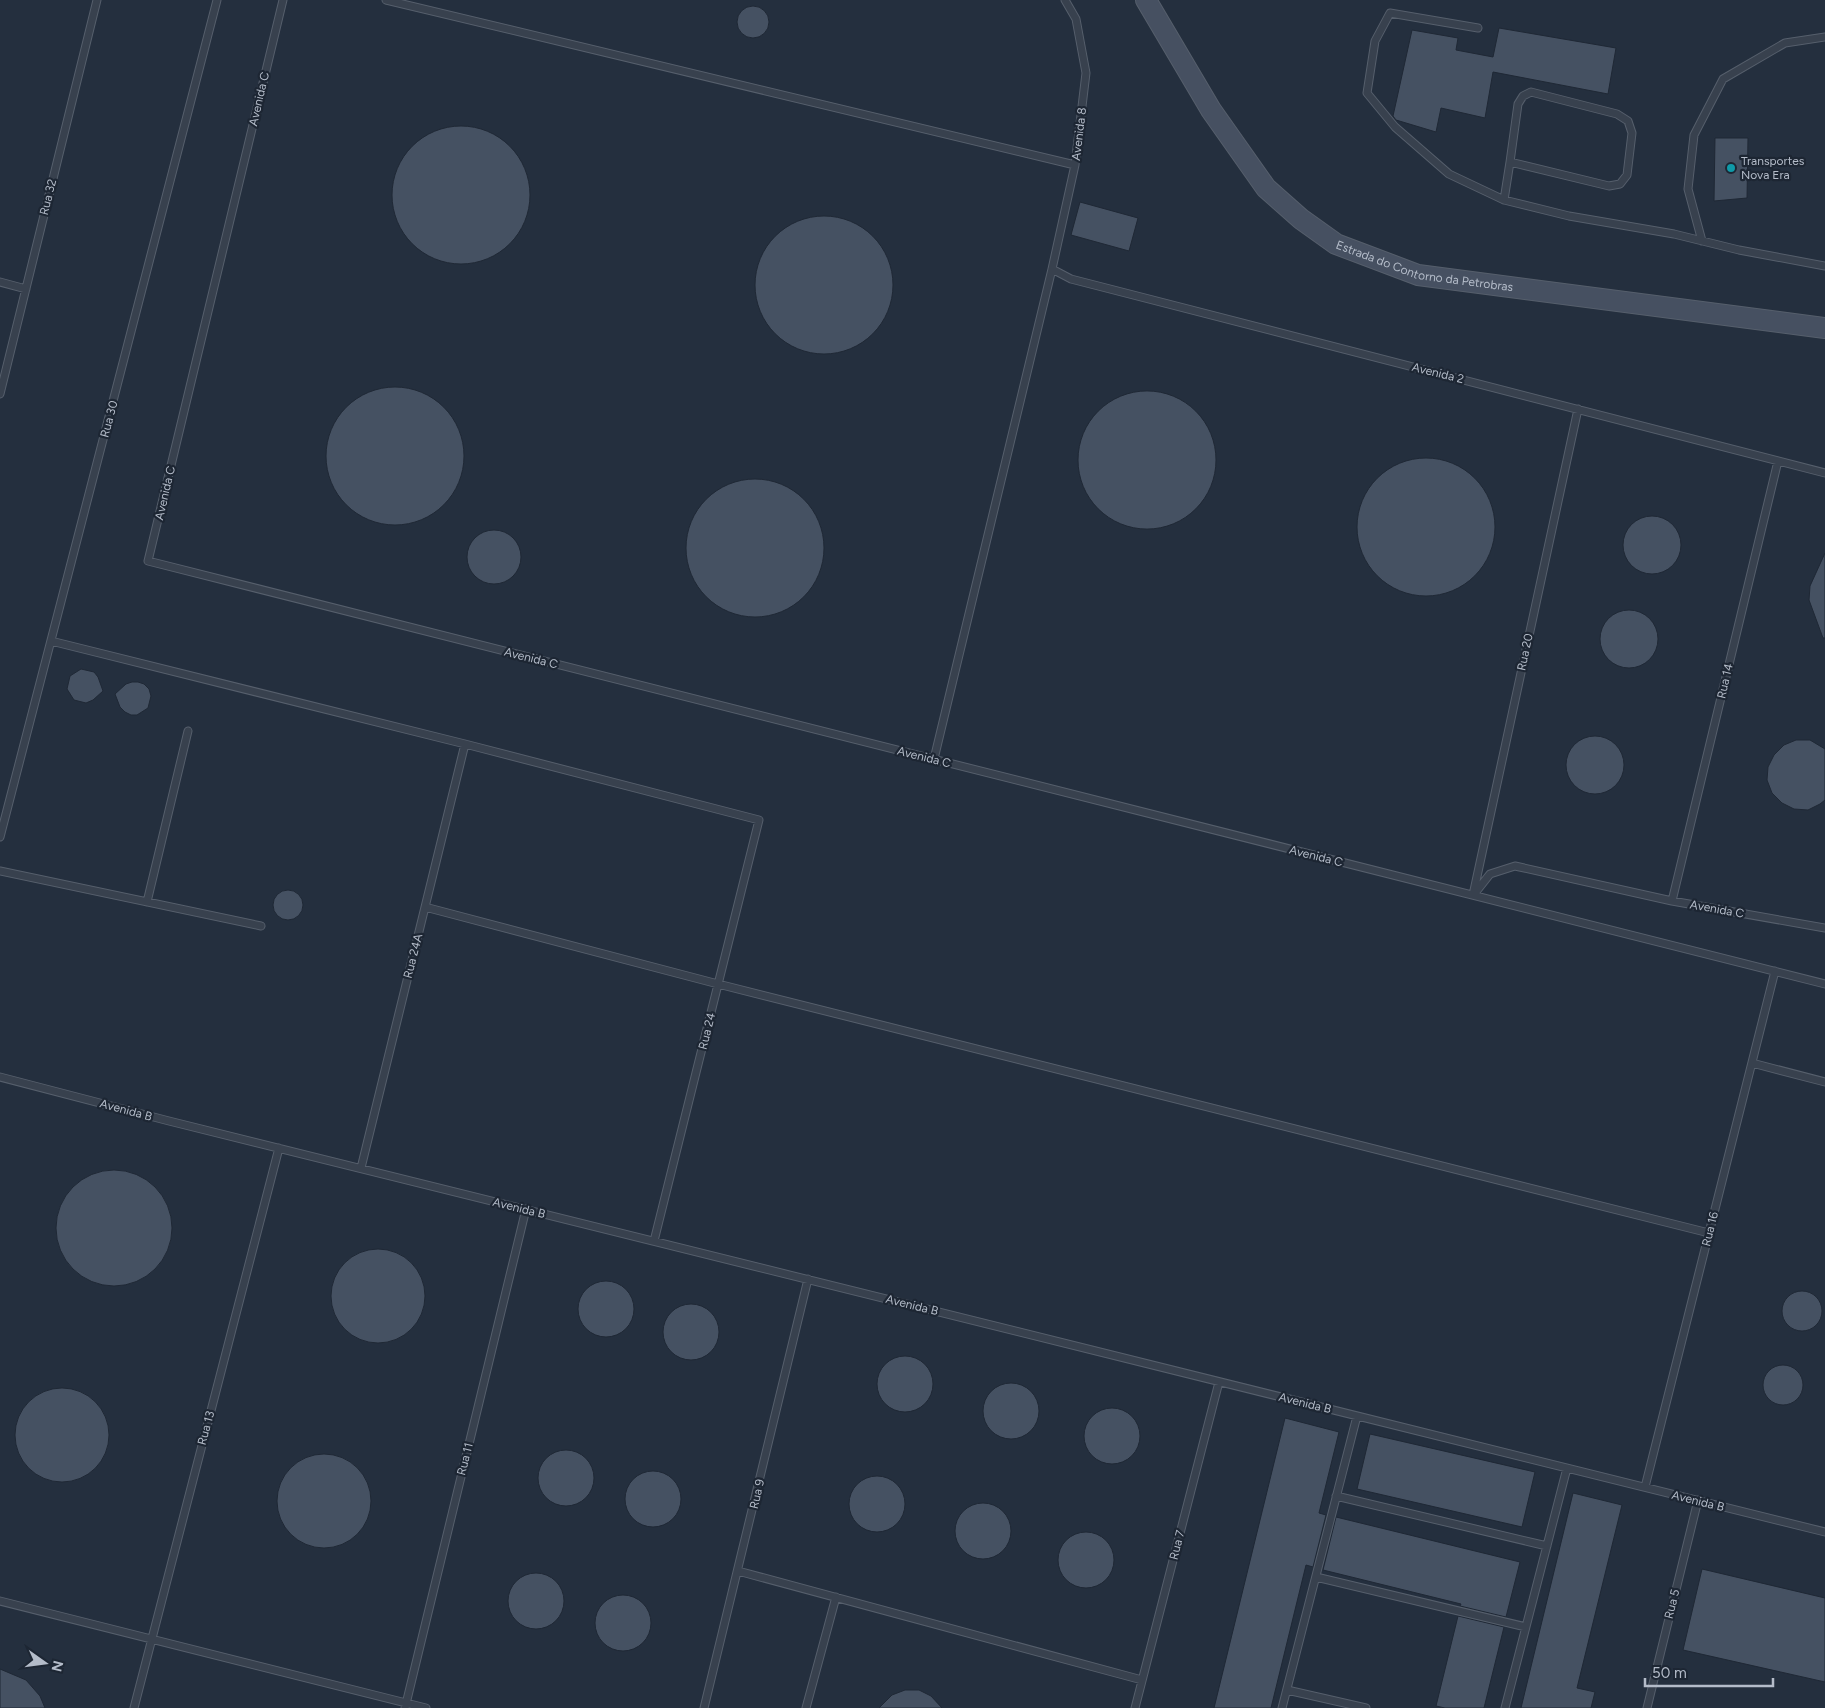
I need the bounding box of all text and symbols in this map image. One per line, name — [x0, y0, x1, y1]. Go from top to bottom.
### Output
street label: Avenida C — [246, 70, 272, 127]
street label: Avenida 8 — [1069, 107, 1089, 161]
place label: Transportes Nova Era — [1741, 154, 1805, 182]
marker: Transportes Nova Era — [1725, 162, 1737, 174]
street label: Rua 32 — [37, 178, 59, 216]
street label: Estrada do Contorno da Petrobras — [1334, 238, 1514, 294]
street label: Avenida 2 — [1411, 360, 1465, 386]
street label: Rua 30 — [97, 399, 121, 439]
street label: Avenida C — [152, 464, 178, 521]
street label: Rua 20 — [1514, 632, 1536, 672]
street label: Avenida C — [503, 645, 560, 672]
street label: Rua 14 — [1714, 662, 1736, 700]
street label: Avenida C — [896, 744, 953, 771]
street label: Avenida C — [1288, 843, 1345, 870]
street label: Avenida C — [1689, 897, 1746, 921]
street label: Rua 24A — [401, 932, 425, 980]
street label: Rua 24 — [696, 1011, 718, 1051]
street label: Avenida B — [98, 1096, 154, 1124]
street label: Avenida B — [491, 1195, 547, 1221]
street label: Rua 16 — [1699, 1210, 1721, 1248]
street label: Avenida B — [884, 1292, 940, 1318]
street label: Avenida B — [1277, 1390, 1333, 1416]
street label: Rua 13 — [195, 1409, 217, 1447]
street label: Rua 11 — [454, 1441, 476, 1477]
street label: Rua 9 — [747, 1478, 767, 1510]
street label: Avenida B — [1670, 1488, 1726, 1514]
street label: Rua 7 — [1167, 1528, 1188, 1561]
street label: Rua 5 — [1662, 1588, 1682, 1620]
north arrow — [20, 1638, 70, 1688]
scale bar — [1645, 1656, 1772, 1688]
text: N — [48, 1659, 67, 1673]
text: 50 m — [1652, 1664, 1687, 1682]

